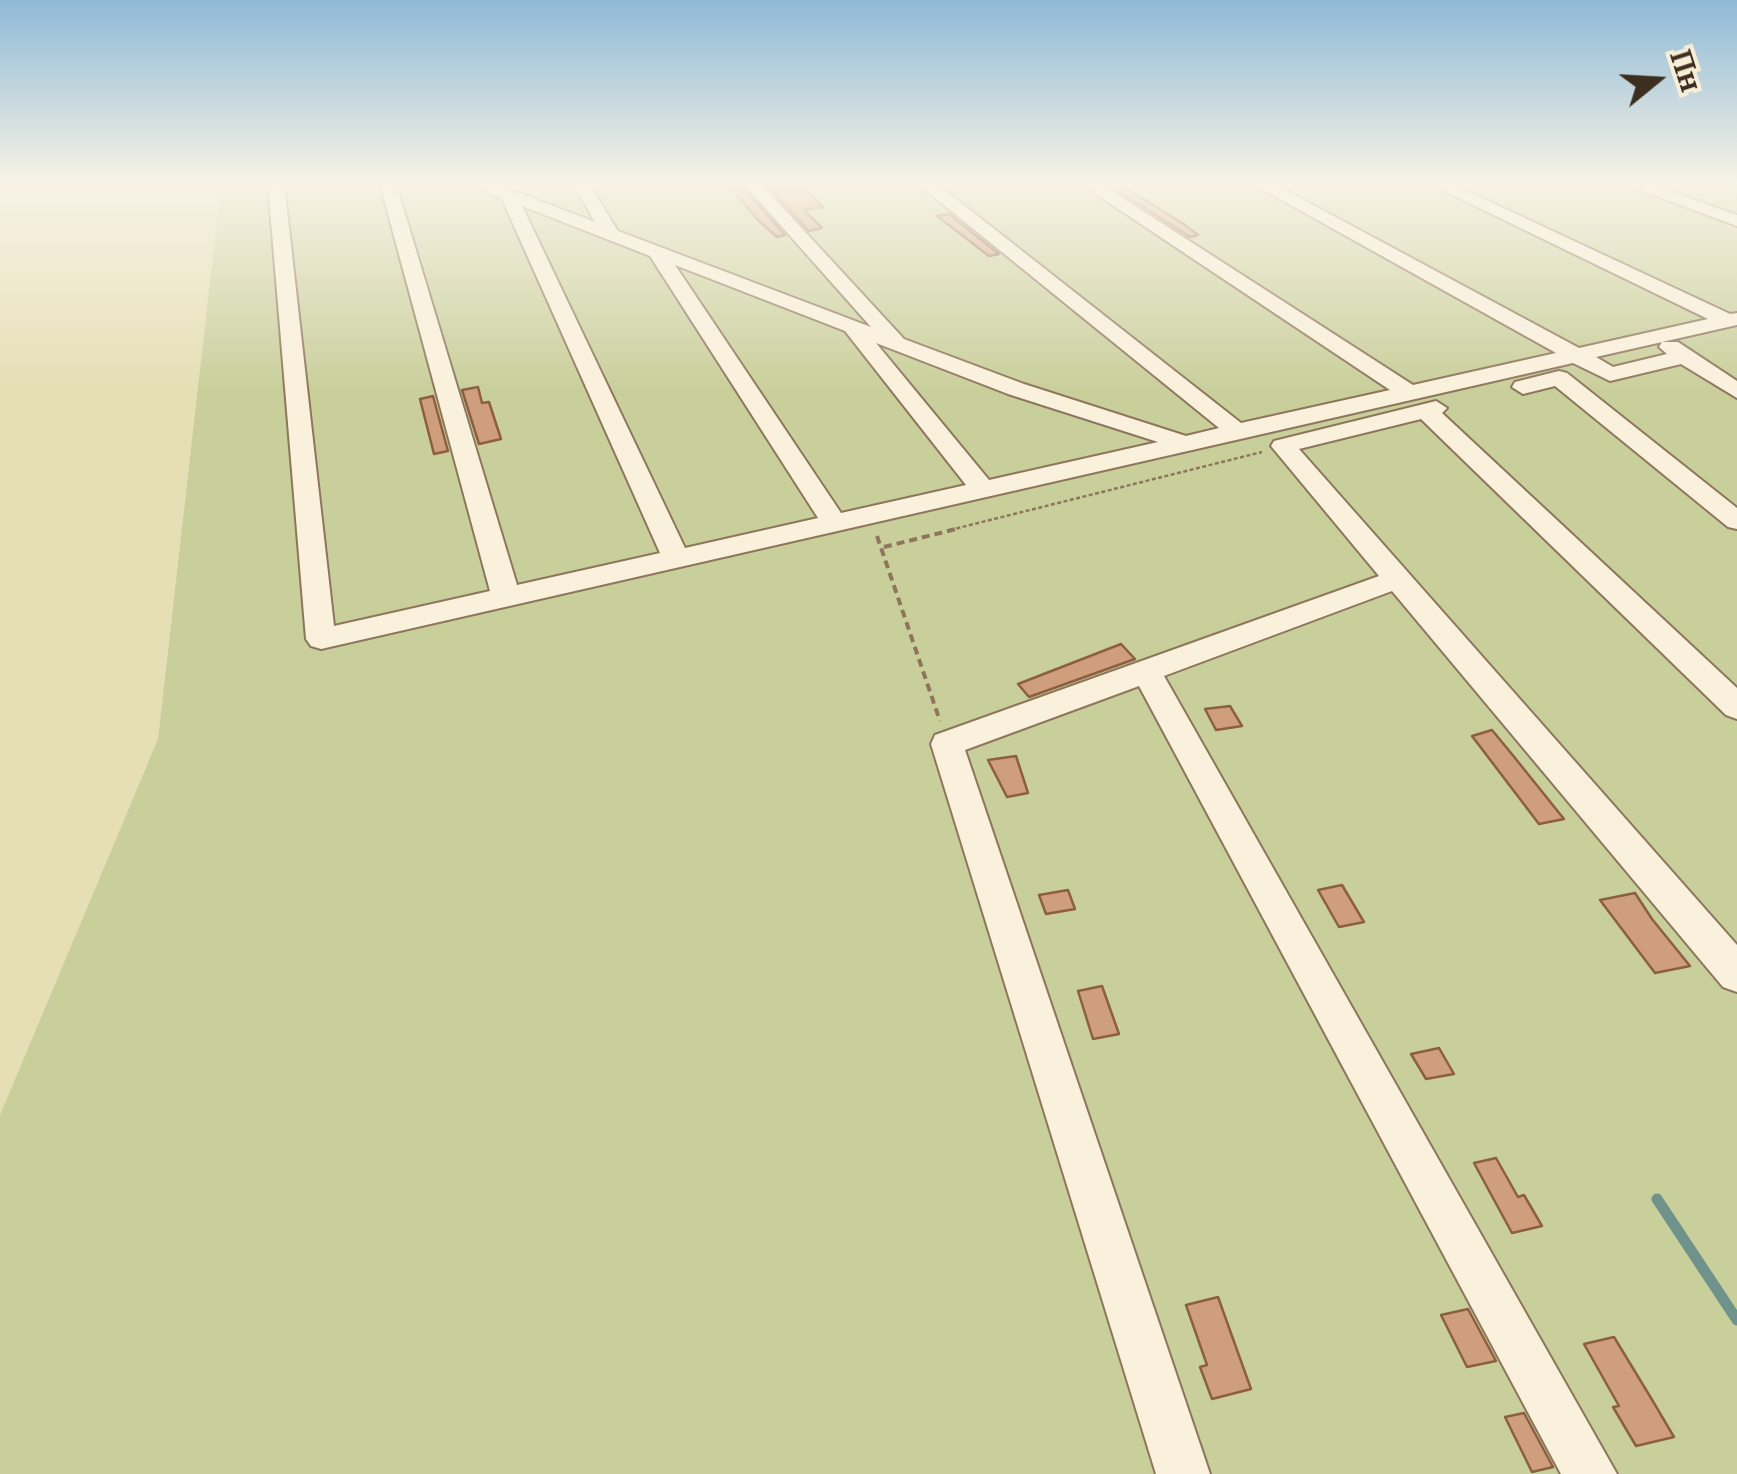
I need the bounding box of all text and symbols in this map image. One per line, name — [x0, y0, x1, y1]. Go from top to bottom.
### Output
north arrow — [1607, 30, 1707, 130]
text: Пн — [1662, 45, 1709, 96]

